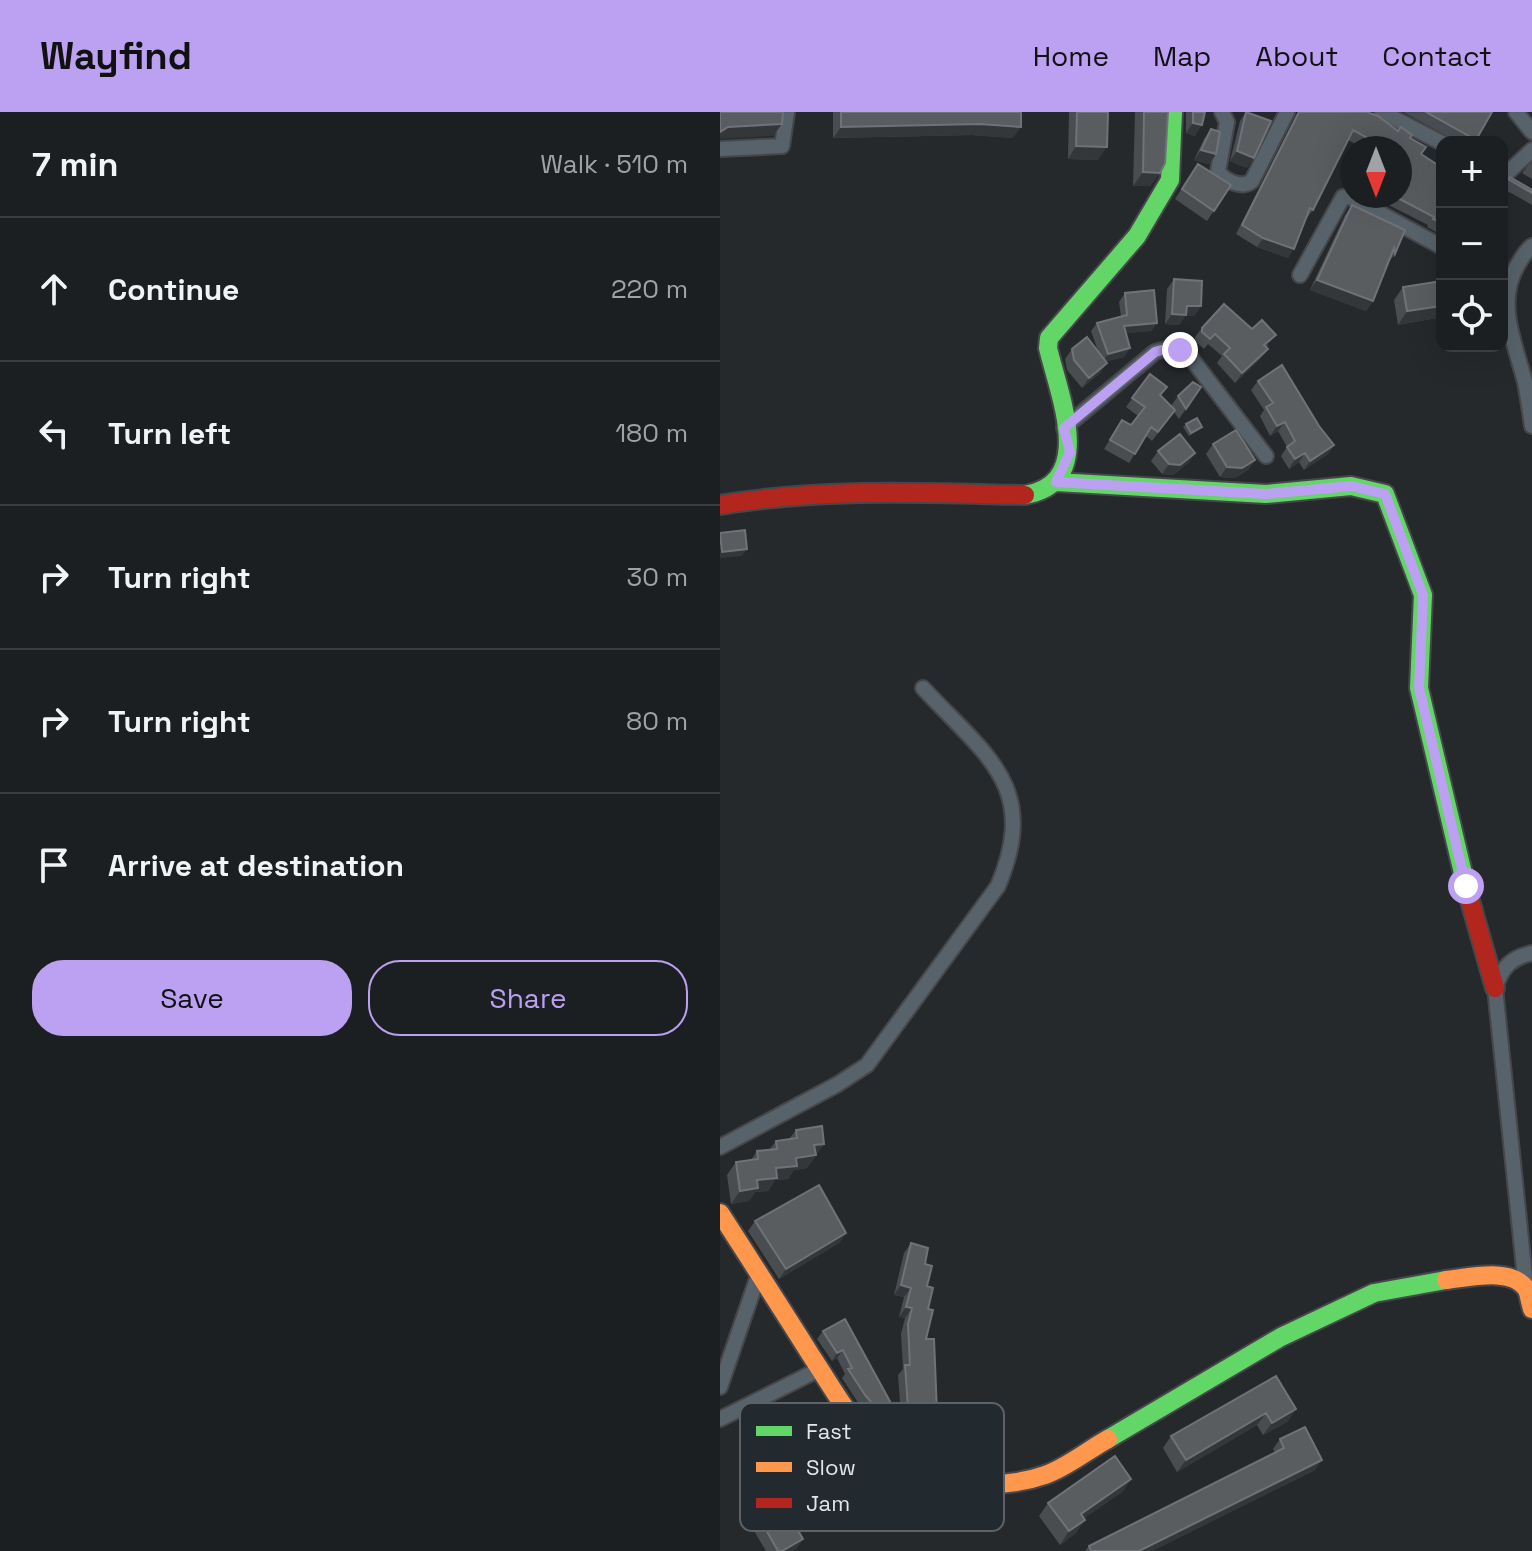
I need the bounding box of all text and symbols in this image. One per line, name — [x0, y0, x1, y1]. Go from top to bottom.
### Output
text: Wayfind — [40, 32, 192, 80]
text: Home — [1033, 38, 1109, 74]
text: Map — [1153, 38, 1211, 74]
text: About — [1255, 38, 1338, 74]
text: Contact — [1382, 38, 1492, 74]
north arrow — [1340, 136, 1412, 208]
map controls — [1436, 136, 1508, 352]
button: + — [1436, 136, 1508, 208]
text: 7 min — [32, 143, 119, 186]
text: Walk · 510 m — [540, 147, 688, 181]
button: − — [1436, 208, 1508, 280]
icon: ahead — [32, 267, 76, 311]
text: Continue — [108, 270, 239, 309]
text: 220 m — [611, 272, 688, 306]
button: locate — [1436, 280, 1508, 352]
route end — [1162, 332, 1198, 368]
icon: left — [32, 411, 76, 455]
text: Turn left — [108, 414, 231, 453]
text: 180 m — [615, 416, 688, 450]
icon: right — [32, 555, 76, 599]
text: Turn right — [108, 558, 251, 597]
text: 30 m — [627, 560, 688, 594]
icon: right — [32, 699, 76, 743]
text: Turn right — [108, 702, 251, 741]
text: 80 m — [626, 704, 688, 738]
icon: arrive — [32, 843, 76, 887]
text: Arrive at destination — [108, 846, 404, 885]
route start — [1448, 868, 1484, 904]
button: Save — [32, 960, 352, 1036]
button: Share — [368, 960, 688, 1036]
legend — [740, 1403, 1004, 1531]
text: Fast — [806, 1417, 852, 1445]
text: Slow — [806, 1453, 856, 1481]
text: Jam — [806, 1489, 850, 1517]

